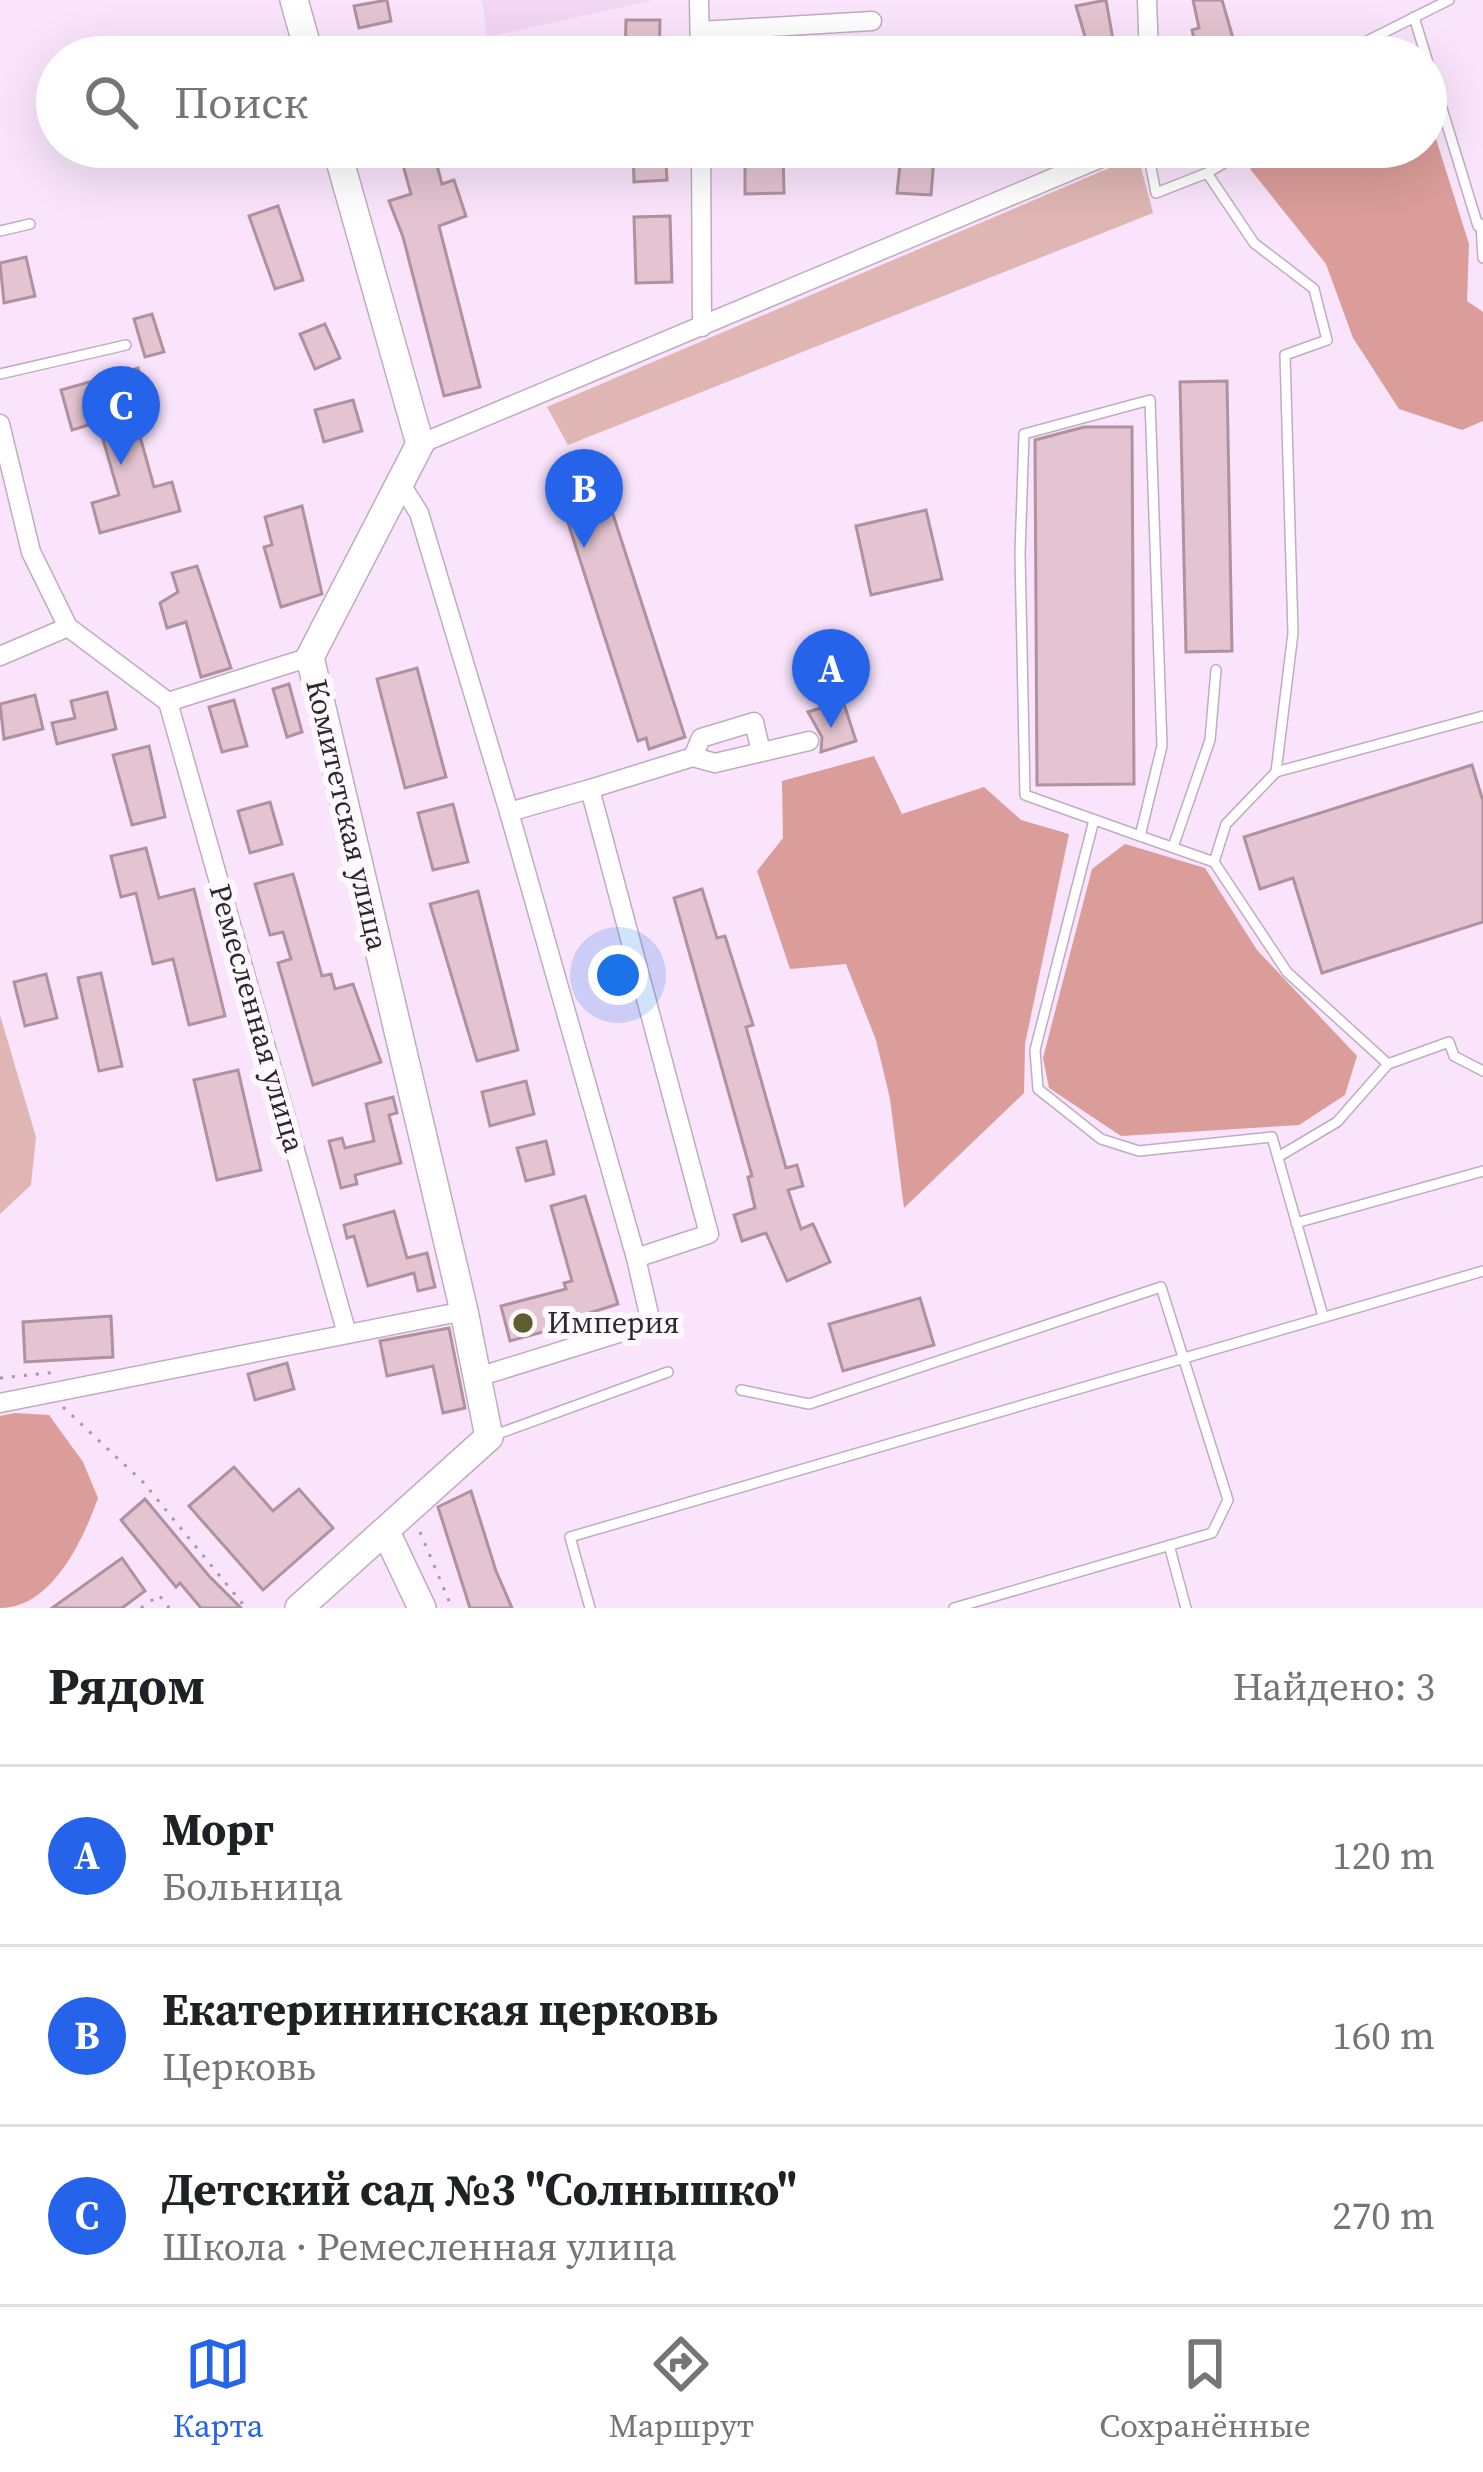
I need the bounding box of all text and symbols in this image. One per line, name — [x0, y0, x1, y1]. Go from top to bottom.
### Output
search box — [36, 36, 1447, 168]
icon: search — [78, 69, 144, 135]
text: Поиск — [174, 71, 308, 133]
pin: C — [82, 366, 160, 465]
pin: B — [545, 449, 623, 548]
pin: A — [792, 629, 870, 728]
street label: Комитетская улица — [296, 675, 399, 955]
street label: Ремесленная улица — [200, 879, 316, 1157]
your location — [588, 945, 648, 1005]
place label: Империя — [547, 1302, 679, 1343]
marker: Империя — [510, 1310, 536, 1336]
text: Рядом — [48, 1651, 205, 1721]
text: Найдено: 3 — [1233, 1660, 1435, 1713]
text: Морг — [162, 1798, 274, 1860]
text: A — [74, 1829, 100, 1882]
text: 120 m — [1332, 1829, 1435, 1882]
text: Больница — [162, 1860, 343, 1913]
text: Екатерининская церковь — [162, 1978, 718, 2040]
text: B — [74, 2009, 100, 2062]
text: 160 m — [1332, 2009, 1435, 2062]
text: Церковь — [162, 2040, 316, 2093]
text: Детский сад №3 "Солнышко" — [162, 2158, 797, 2220]
text: C — [75, 2189, 99, 2242]
text: 270 m — [1332, 2189, 1435, 2242]
text: Школа · Ремесленная улица — [162, 2220, 676, 2273]
tab: Карта — [172, 2331, 264, 2448]
tab: Маршрут — [609, 2331, 754, 2448]
tab: Сохранённые — [1099, 2331, 1311, 2448]

